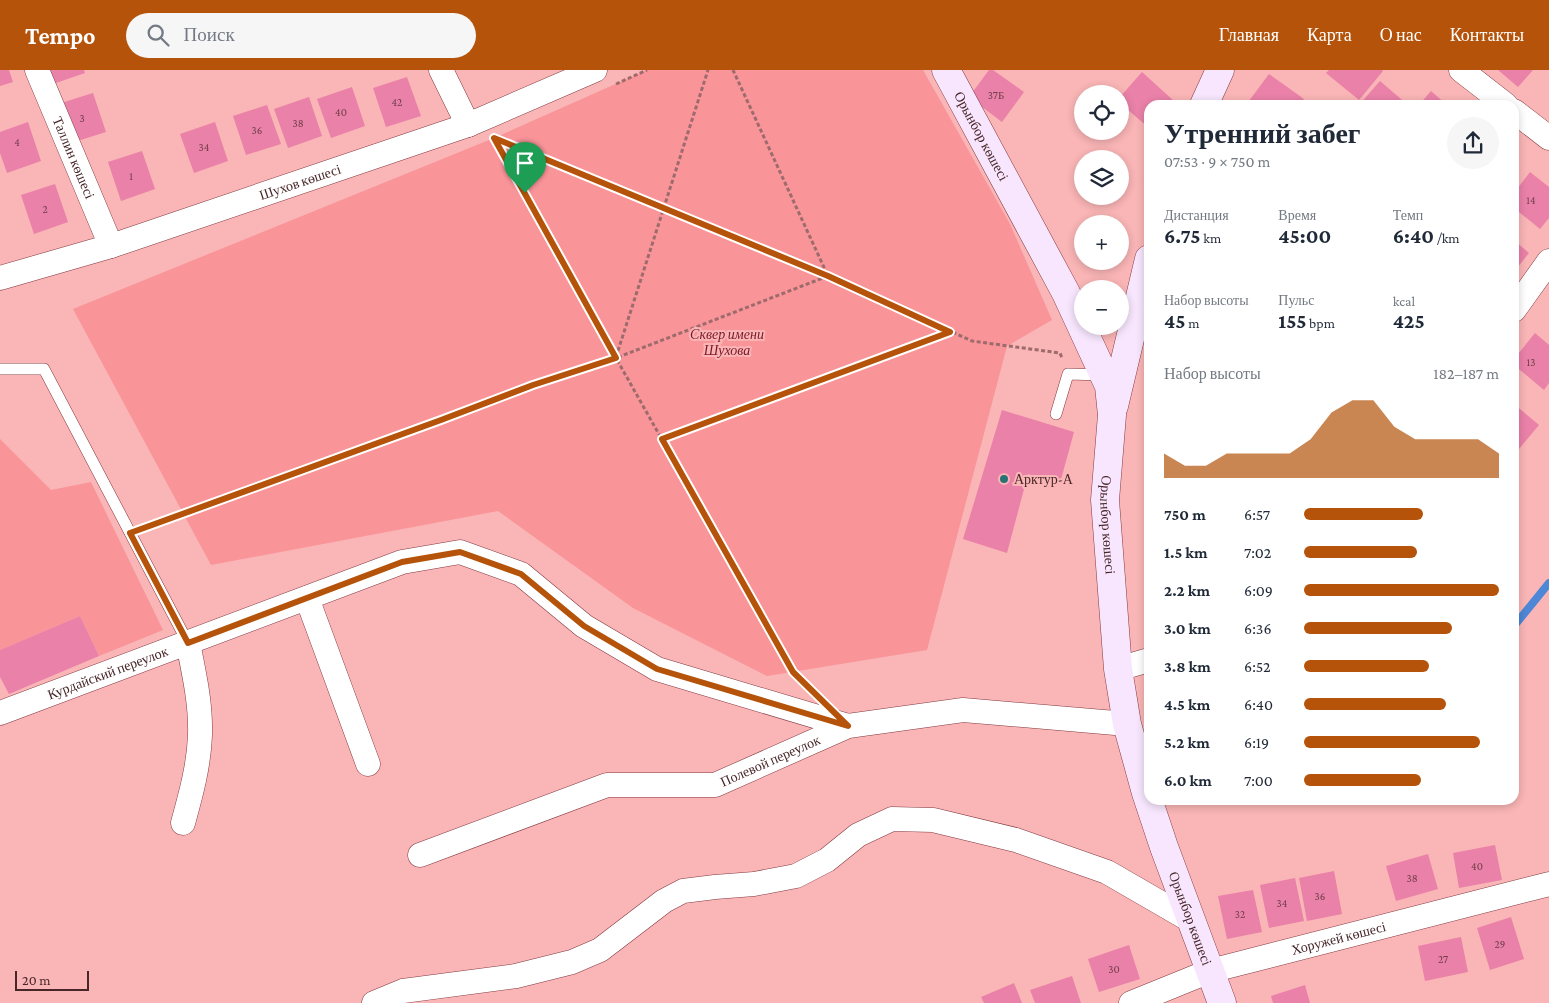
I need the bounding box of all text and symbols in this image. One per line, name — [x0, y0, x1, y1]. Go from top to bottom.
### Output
search box — [126, 13, 476, 58]
icon: search — [144, 21, 172, 49]
text: Tempo — [25, 22, 96, 49]
text: Поиск — [184, 24, 235, 45]
text: Главная — [1219, 25, 1279, 45]
text: Карта — [1307, 25, 1352, 45]
text: О нас — [1380, 25, 1422, 45]
text: Контакты — [1450, 25, 1524, 45]
map controls — [1074, 85, 1129, 335]
button: locate — [1074, 85, 1129, 140]
street label: Орынбор көшесі — [951, 89, 1012, 184]
house number: 37Б — [988, 89, 1004, 101]
house number: 42 — [392, 96, 402, 108]
house number: 40 — [335, 106, 347, 118]
house number: 3 — [79, 112, 85, 124]
street label: Таллин көшесі — [50, 114, 98, 201]
house number: 38 — [292, 117, 304, 129]
button: share — [1447, 117, 1499, 169]
text: Утренний забег — [1164, 118, 1361, 149]
house number: 36 — [252, 124, 262, 136]
house number: 4 — [14, 136, 20, 148]
house number: 34 — [199, 141, 210, 153]
pin — [504, 142, 546, 193]
icon: arrive — [511, 149, 539, 177]
button: layers — [1074, 150, 1129, 205]
text: 07:53 · 9 × 750 m — [1164, 153, 1270, 170]
street label: Шухов көшесі — [257, 161, 343, 203]
house number: 1 — [129, 170, 133, 182]
house number: 14 — [1526, 194, 1536, 206]
house number: 2 — [42, 203, 48, 215]
text: Дистанция — [1164, 207, 1229, 223]
text: Время — [1278, 207, 1316, 223]
text: Темп — [1393, 207, 1423, 223]
button: + — [1074, 215, 1129, 270]
text: 6.75 — [1164, 224, 1201, 248]
text: 45:00 — [1278, 224, 1331, 248]
text: 6:40 — [1393, 224, 1434, 248]
text: km — [1201, 230, 1221, 246]
text: /km — [1434, 230, 1460, 246]
button: − — [1074, 280, 1129, 335]
text: Набор высоты — [1164, 292, 1249, 308]
text: Пульс — [1278, 292, 1314, 308]
text: kcal — [1393, 293, 1415, 309]
text: 45 — [1164, 309, 1186, 333]
text: 155 — [1278, 309, 1306, 333]
text: 425 — [1393, 309, 1425, 333]
text: m — [1186, 315, 1199, 331]
text: bpm — [1306, 315, 1335, 331]
park label: Сквер имени Шухова — [690, 326, 764, 358]
house number: 13 — [1527, 356, 1535, 368]
text: Набор высоты — [1164, 365, 1261, 382]
text: 182–187 m — [1433, 365, 1499, 382]
place label: Арктур-А — [1014, 471, 1074, 487]
marker: Арктур-А — [998, 473, 1010, 485]
street label: Орынбор көшесі — [1097, 475, 1119, 575]
text: 750 m — [1164, 506, 1206, 523]
text: 6:57 — [1244, 506, 1270, 523]
text: 1.5 km — [1164, 544, 1208, 561]
text: 7:02 — [1244, 544, 1271, 561]
text: 2.2 km — [1164, 582, 1210, 599]
text: 6:09 — [1244, 582, 1273, 599]
text: 3.0 km — [1164, 620, 1211, 637]
text: 6:36 — [1244, 620, 1272, 637]
street label: Курдайский переулок — [45, 643, 170, 702]
text: 3.8 km — [1164, 658, 1211, 675]
text: 6:52 — [1244, 658, 1271, 675]
text: 4.5 km — [1164, 696, 1210, 713]
text: 6:40 — [1244, 696, 1273, 713]
street label: Полевой переулок — [718, 731, 823, 790]
text: 5.2 km — [1164, 734, 1210, 751]
text: 6:19 — [1244, 734, 1269, 751]
text: 6.0 km — [1164, 772, 1212, 789]
text: 7:00 — [1244, 772, 1273, 789]
house number: 40 — [1471, 860, 1483, 872]
street label: Орынбор көшесі — [1166, 869, 1215, 968]
house number: 38 — [1406, 872, 1418, 884]
house number: 36 — [1315, 890, 1325, 902]
house number: 34 — [1277, 897, 1288, 909]
house number: 32 — [1235, 908, 1245, 920]
street label: Хоружей көшесі — [1290, 918, 1388, 958]
house number: 29 — [1495, 938, 1505, 950]
house number: 27 — [1438, 953, 1448, 965]
house number: 30 — [1108, 963, 1120, 975]
scale bar — [15, 968, 89, 991]
text: 20 m — [22, 972, 50, 988]

